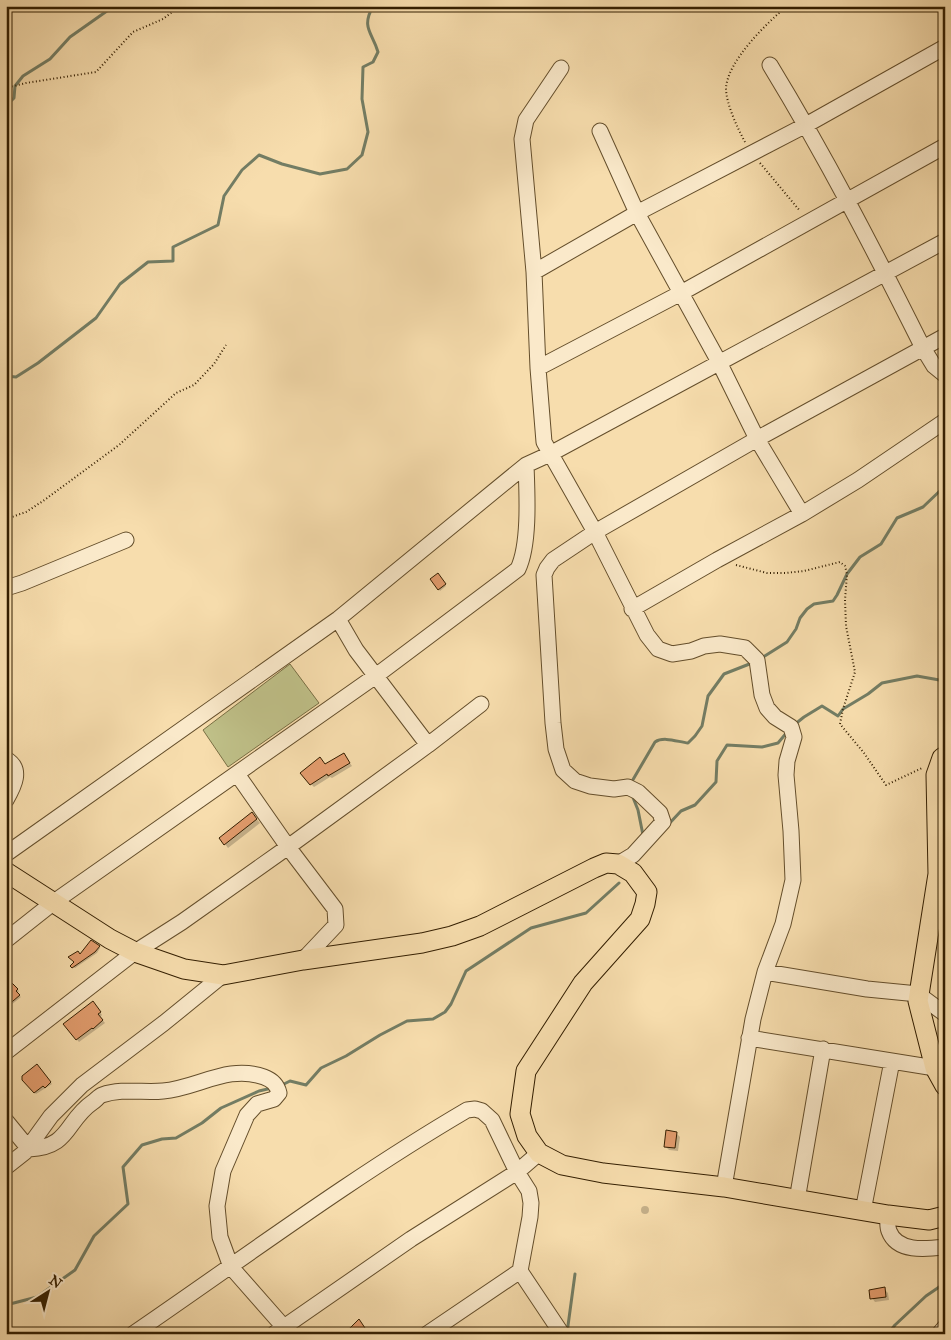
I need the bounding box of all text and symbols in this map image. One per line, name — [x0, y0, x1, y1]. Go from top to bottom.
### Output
north arrow — [22, 1268, 72, 1318]
text: N — [46, 1272, 65, 1292]

